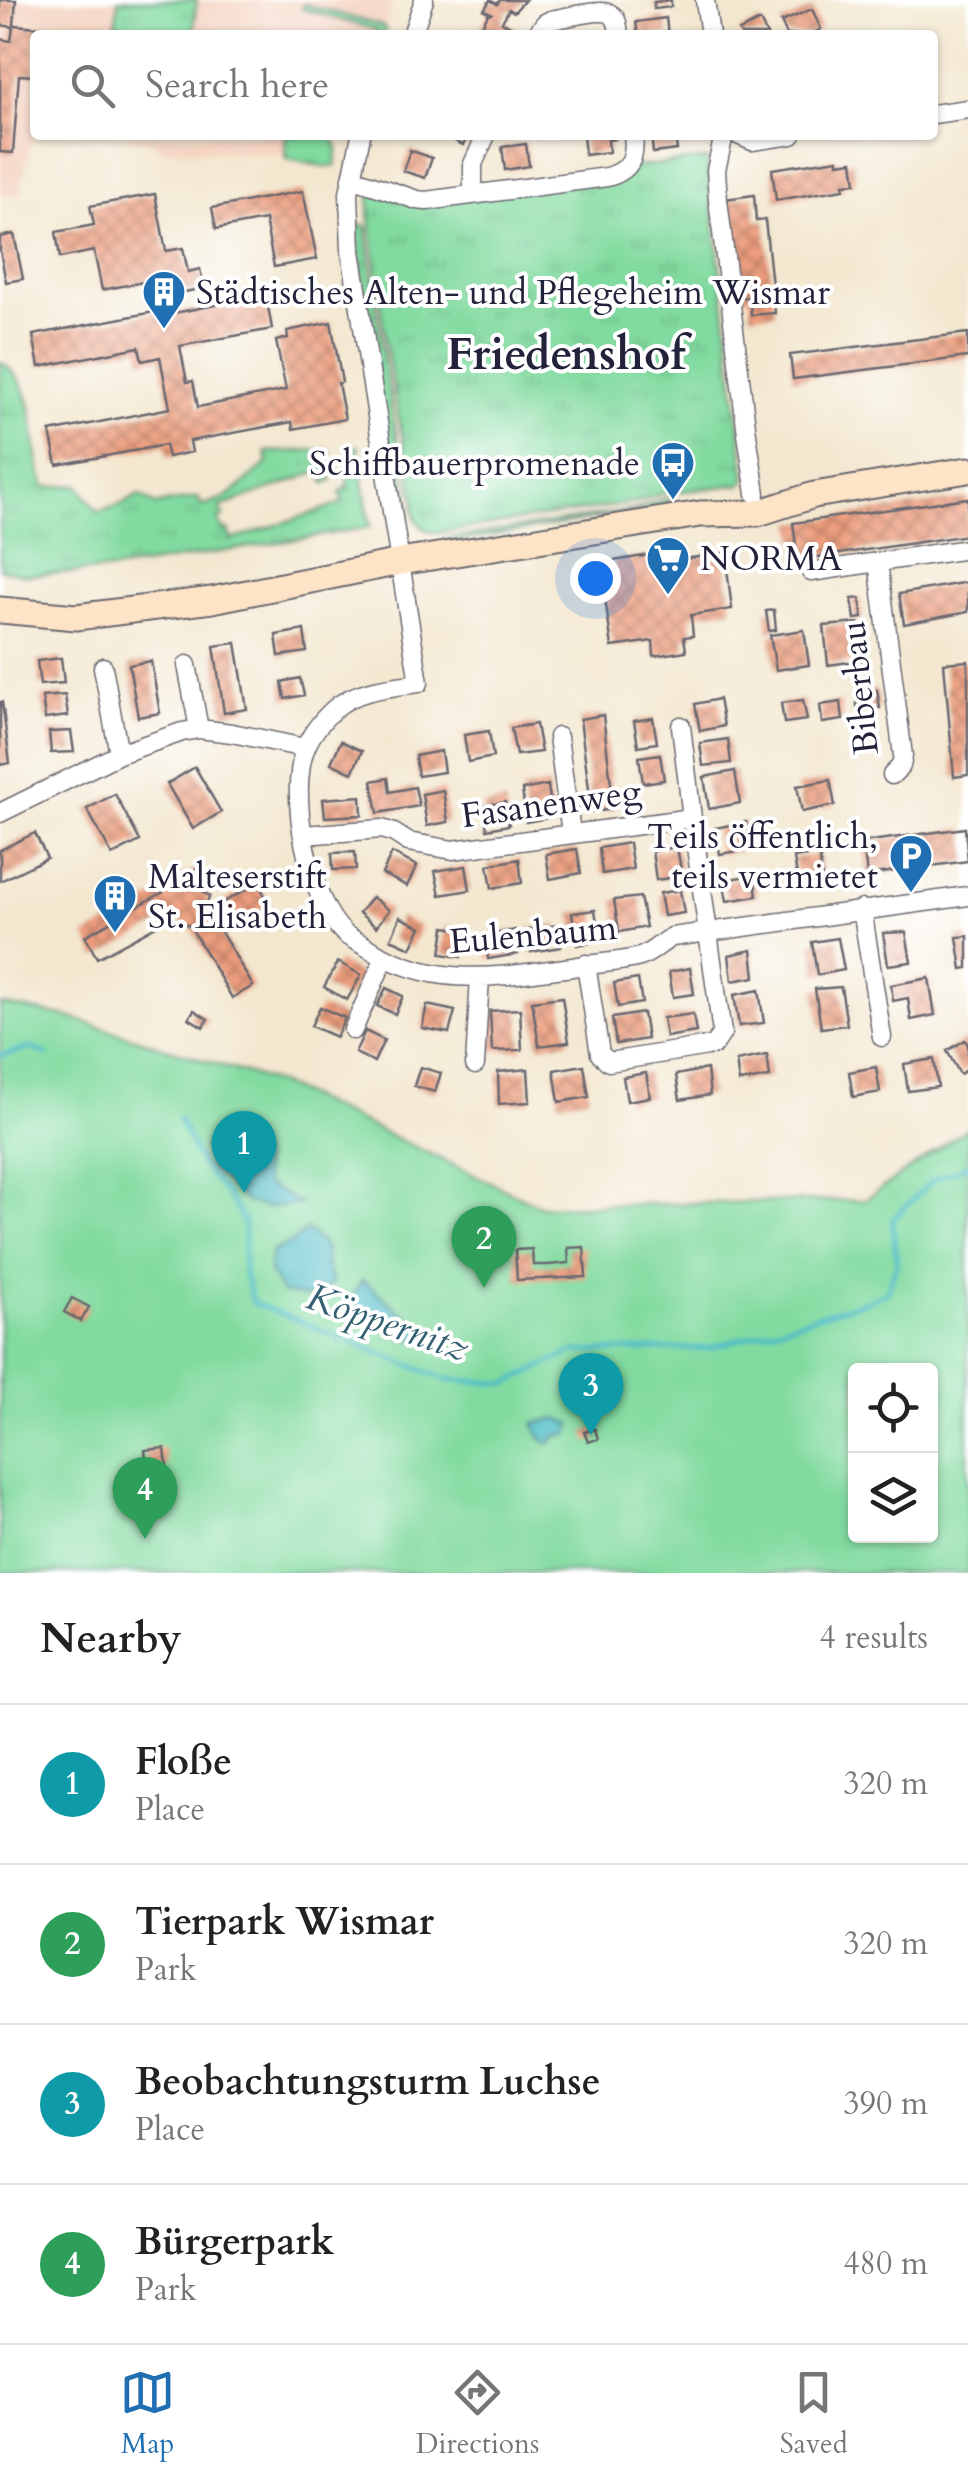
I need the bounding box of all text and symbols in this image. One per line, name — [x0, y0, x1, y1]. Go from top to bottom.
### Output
search box — [30, 30, 938, 140]
icon: search — [65, 58, 120, 113]
text: Search here — [145, 59, 329, 111]
building icon: Städtisches Alten- und Pflegeheim Wismar — [141, 269, 187, 330]
place label: Städtisches Alten- und Pflegeheim Wismar — [196, 269, 830, 317]
district label: Friedenshof — [446, 324, 692, 385]
place label: Schiffbauerpromenade — [309, 440, 640, 488]
bus stop icon: Schiffbauerpromenade — [650, 440, 696, 501]
supermarket icon: NORMA — [645, 535, 691, 596]
place label: NORMA — [700, 535, 842, 583]
your location — [570, 553, 621, 604]
street label: Biberbau — [829, 619, 891, 757]
street label: Fasanenweg — [458, 768, 645, 840]
place label: Teils öffentlich, teils vermietet — [647, 813, 878, 901]
parking icon: Teils öffentlich, teils vermietet — [888, 833, 934, 894]
place label: Malteserstift St. Elisabeth — [148, 853, 327, 941]
building icon: Malteserstift St. Elisabeth — [92, 873, 138, 934]
street label: Eulenbaum — [447, 904, 619, 966]
pin: 1 — [212, 1110, 276, 1193]
pin: 2 — [452, 1206, 516, 1288]
water label: Köppernitz — [300, 1271, 476, 1375]
pin: 3 — [558, 1352, 624, 1435]
map controls — [848, 1363, 938, 1543]
button: locate — [848, 1363, 938, 1453]
button: layers — [848, 1453, 938, 1543]
pin: 4 — [112, 1456, 178, 1539]
text: Nearby — [40, 1610, 182, 1667]
text: 4 results — [820, 1616, 928, 1660]
text: Floße — [135, 1736, 232, 1788]
text: 1 — [64, 1762, 81, 1806]
text: 320 m — [843, 1762, 928, 1806]
text: Place — [135, 1788, 205, 1832]
text: Tierpark Wismar — [135, 1896, 434, 1948]
text: 2 — [64, 1922, 81, 1966]
text: 320 m — [843, 1922, 928, 1966]
text: Park — [135, 1948, 197, 1992]
text: Beobachtungsturm Luchse — [135, 2056, 600, 2108]
text: 3 — [64, 2082, 81, 2126]
text: 390 m — [843, 2082, 928, 2126]
text: Place — [135, 2108, 205, 2152]
text: Bürgerpark — [135, 2216, 334, 2268]
text: 4 — [64, 2242, 81, 2286]
text: 480 m — [843, 2242, 928, 2286]
text: Park — [135, 2268, 197, 2312]
tab: Map — [120, 2365, 175, 2463]
tab: Directions — [416, 2365, 539, 2463]
tab: Saved — [780, 2365, 848, 2463]

